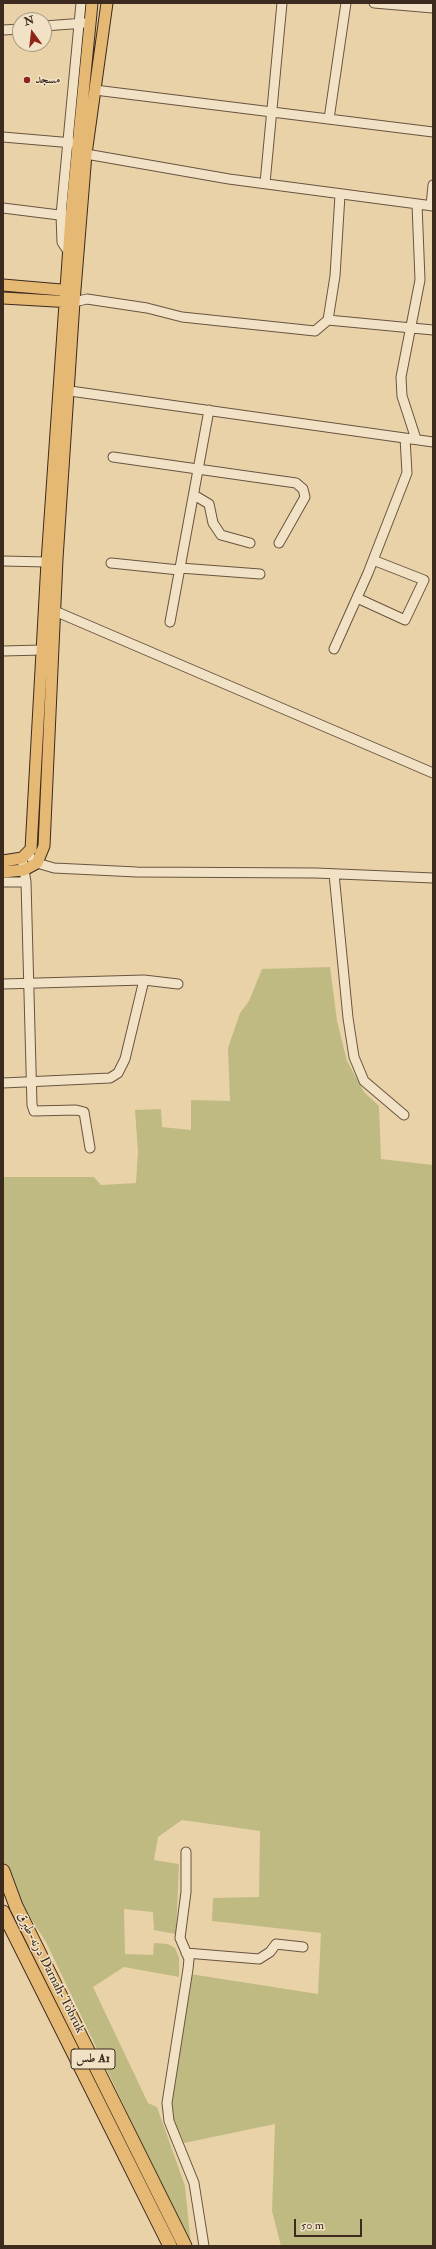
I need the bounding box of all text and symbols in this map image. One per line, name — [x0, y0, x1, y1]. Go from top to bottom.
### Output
north arrow — [12, 12, 52, 52]
text: N — [23, 13, 35, 28]
place label: مسجد — [35, 72, 61, 88]
marker: مسجد — [22, 75, 32, 85]
street label: درنه-طبرق Darnah-Tobruk — [13, 1910, 87, 2036]
road number: طس A1 — [71, 2049, 115, 2069]
scale bar — [296, 2211, 364, 2237]
text: 50 m — [301, 2218, 324, 2233]

